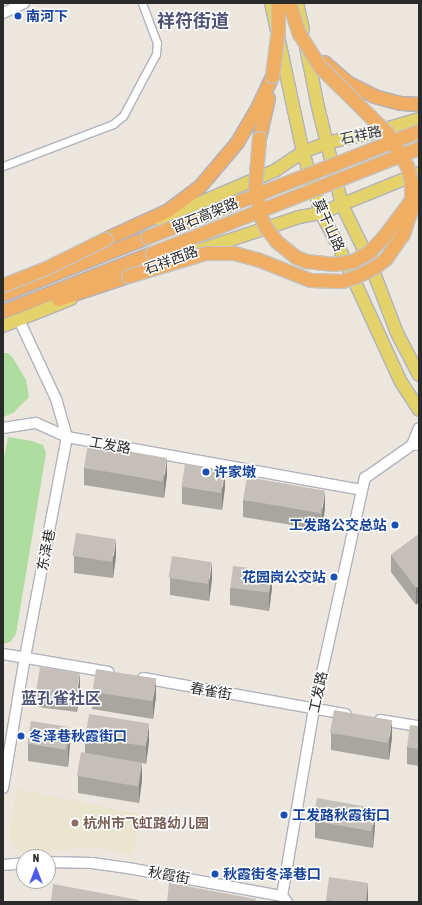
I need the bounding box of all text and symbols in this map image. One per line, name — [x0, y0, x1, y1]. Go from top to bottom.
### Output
place label: 南河下 — [26, 8, 68, 24]
district label: 祥符街道 — [157, 10, 229, 32]
marker: 南河下 — [13, 11, 23, 21]
street label: 石祥路 — [339, 122, 383, 148]
street label: 留石高架路 — [169, 194, 241, 236]
street label: 莫干山路 — [310, 196, 348, 254]
street label: 石祥西路 — [142, 243, 200, 277]
street label: 工发路 — [88, 433, 132, 457]
place label: 许家墩 — [214, 464, 256, 480]
marker: 许家墩 — [201, 467, 211, 477]
place label: 工发路公交总站 — [289, 517, 387, 533]
marker: 工发路公交总站 — [390, 520, 400, 530]
street label: 东泽巷 — [34, 528, 58, 572]
place label: 花园岗公交站 — [242, 569, 326, 585]
marker: 花园岗公交站 — [329, 572, 339, 582]
street label: 工发路 — [305, 670, 331, 714]
street label: 春雀街 — [189, 679, 233, 703]
district label: 蓝孔雀社区 — [21, 688, 101, 708]
place label: 冬泽巷秋霞街口 — [29, 728, 127, 744]
marker: 冬泽巷秋霞街口 — [16, 731, 26, 741]
place label: 工发路秋霞街口 — [292, 807, 390, 823]
marker: 工发路秋霞街口 — [279, 810, 289, 820]
place label: 杭州市飞虹路幼儿园 — [83, 815, 209, 831]
marker: 杭州市飞虹路幼儿园 — [70, 818, 80, 828]
north arrow — [16, 849, 56, 889]
text: N — [33, 852, 39, 864]
street label: 秋霞街 — [147, 863, 191, 887]
place label: 秋霞街冬泽巷口 — [223, 866, 321, 882]
marker: 秋霞街冬泽巷口 — [210, 869, 220, 879]

